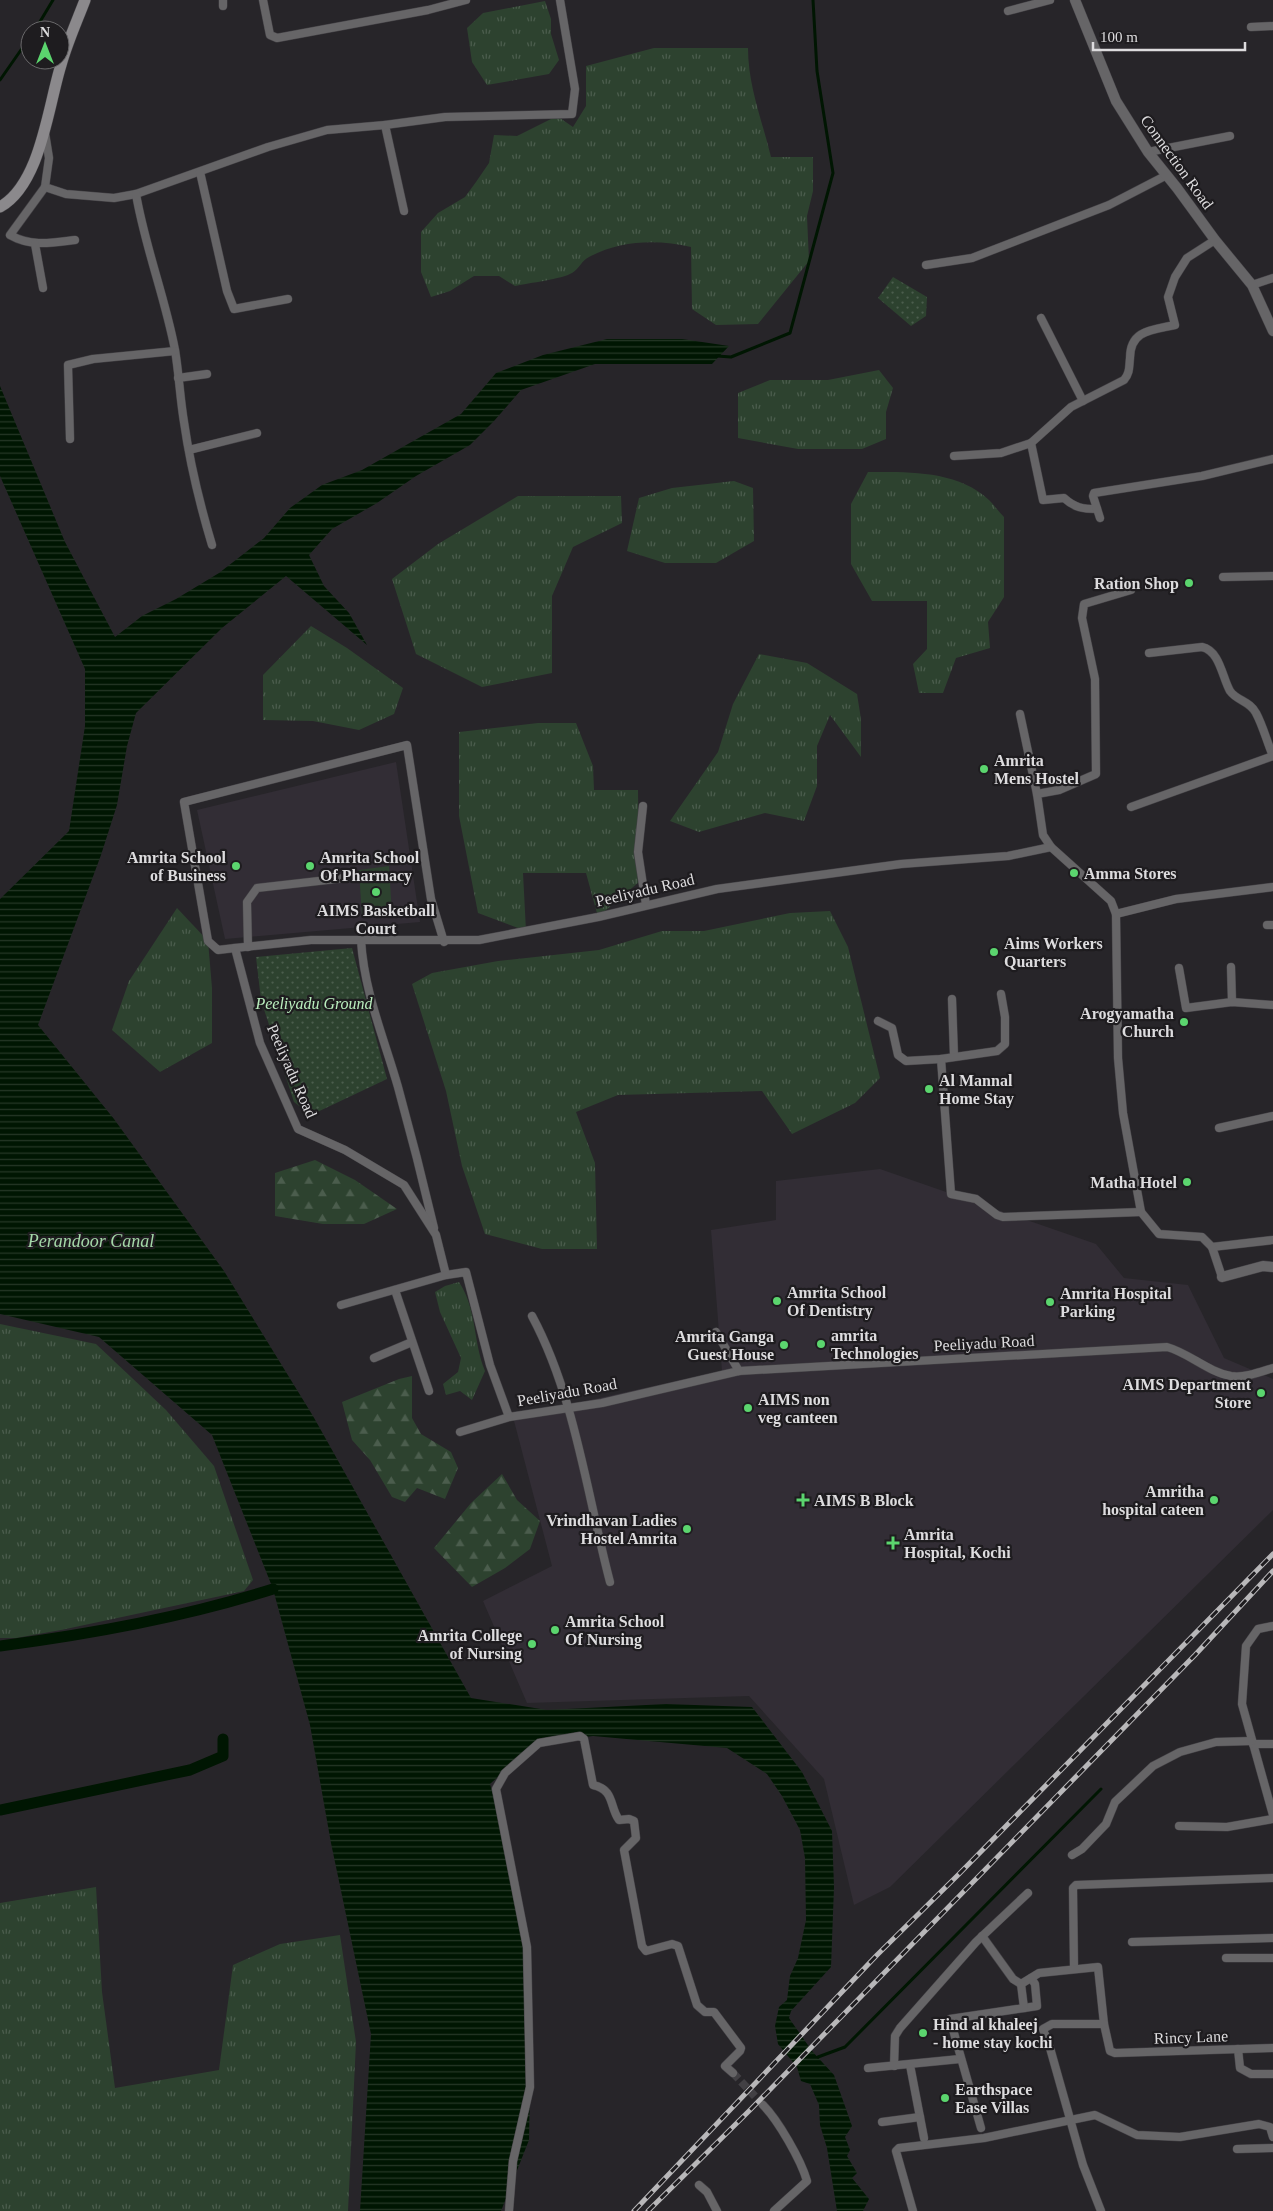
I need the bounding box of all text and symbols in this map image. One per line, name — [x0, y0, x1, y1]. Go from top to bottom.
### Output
north arrow — [20, 20, 70, 70]
scale bar — [1093, 20, 1246, 52]
text: N — [40, 25, 50, 40]
text: 100 m — [1100, 29, 1138, 45]
street label: Connection Road — [1137, 112, 1217, 212]
place label: Ration Shop — [1094, 575, 1179, 593]
marker: Ration Shop — [1183, 577, 1195, 589]
place label: Amrita Mens Hostel — [994, 752, 1079, 787]
marker: Amrita Mens Hostel — [978, 763, 990, 775]
place label: Amrita School of Business — [127, 849, 227, 884]
place label: Amrita School Of Pharmacy — [320, 849, 420, 885]
marker: Amrita School of Business — [230, 860, 242, 872]
marker: Amrita School Of Pharmacy — [304, 860, 316, 872]
place label: Amma Stores — [1084, 865, 1177, 882]
marker: Amma Stores — [1068, 867, 1080, 879]
street label: Peeliyadu Road — [594, 870, 696, 911]
marker: AIMS Basketball Court — [370, 886, 382, 898]
place label: AIMS Basketball Court — [317, 902, 435, 937]
place label: Aims Workers Quarters — [1004, 935, 1103, 970]
marker: Aims Workers Quarters — [988, 946, 1000, 958]
park label: Peeliyadu Ground — [254, 995, 374, 1013]
place label: Arogyamatha Church — [1080, 1005, 1174, 1040]
marker: Arogyamatha Church — [1178, 1016, 1190, 1028]
street label: Peeliyadu Road — [263, 1021, 320, 1121]
place label: Al Mannal Home Stay — [939, 1072, 1014, 1108]
marker: Al Mannal Home Stay — [923, 1083, 935, 1095]
place label: Matha Hotel — [1090, 1174, 1178, 1191]
marker: Matha Hotel — [1181, 1176, 1193, 1188]
water label: Perandoor Canal — [27, 1231, 154, 1251]
place label: Amrita School Of Dentistry — [787, 1284, 887, 1320]
place label: Amrita Hospital Parking — [1060, 1285, 1172, 1321]
marker: Amrita School Of Dentistry — [771, 1295, 783, 1307]
marker: Amrita Hospital Parking — [1044, 1296, 1056, 1308]
place label: amrita Technologies — [831, 1327, 918, 1363]
place label: Amrita Ganga Guest House — [675, 1328, 774, 1363]
street label: Peeliyadu Road — [933, 1332, 1035, 1355]
marker: amrita Technologies — [815, 1338, 827, 1350]
marker: Amrita Ganga Guest House — [778, 1339, 790, 1351]
street label: Peeliyadu Road — [516, 1375, 618, 1410]
place label: AIMS Department Store — [1123, 1376, 1252, 1411]
marker: AIMS Department Store — [1255, 1387, 1267, 1399]
place label: AIMS non veg canteen — [758, 1391, 838, 1427]
marker: AIMS non veg canteen — [742, 1402, 754, 1414]
place label: Amritha hospital cateen — [1102, 1483, 1204, 1519]
place label: AIMS B Block — [814, 1492, 914, 1509]
marker: AIMS B Block — [796, 1493, 810, 1507]
marker: Amritha hospital cateen — [1208, 1494, 1220, 1506]
place label: Vrindhavan Ladies Hostel Amrita — [546, 1512, 677, 1547]
marker: Vrindhavan Ladies Hostel Amrita — [681, 1523, 693, 1535]
place label: Amrita Hospital, Kochi — [904, 1526, 1011, 1562]
marker: Amrita Hospital, Kochi — [886, 1536, 900, 1550]
place label: Amrita School Of Nursing — [565, 1613, 665, 1649]
marker: Amrita School Of Nursing — [549, 1624, 561, 1636]
place label: Amrita College of Nursing — [418, 1627, 522, 1663]
marker: Amrita College of Nursing — [526, 1638, 538, 1650]
place label: Hind al khaleej - home stay kochi — [933, 2016, 1053, 2052]
marker: Hind al khaleej - home stay kochi — [917, 2027, 929, 2039]
street label: Rincy Lane — [1154, 2027, 1228, 2048]
place label: Earthspace Ease Villas — [955, 2081, 1032, 2116]
marker: Earthspace Ease Villas — [939, 2092, 951, 2104]

